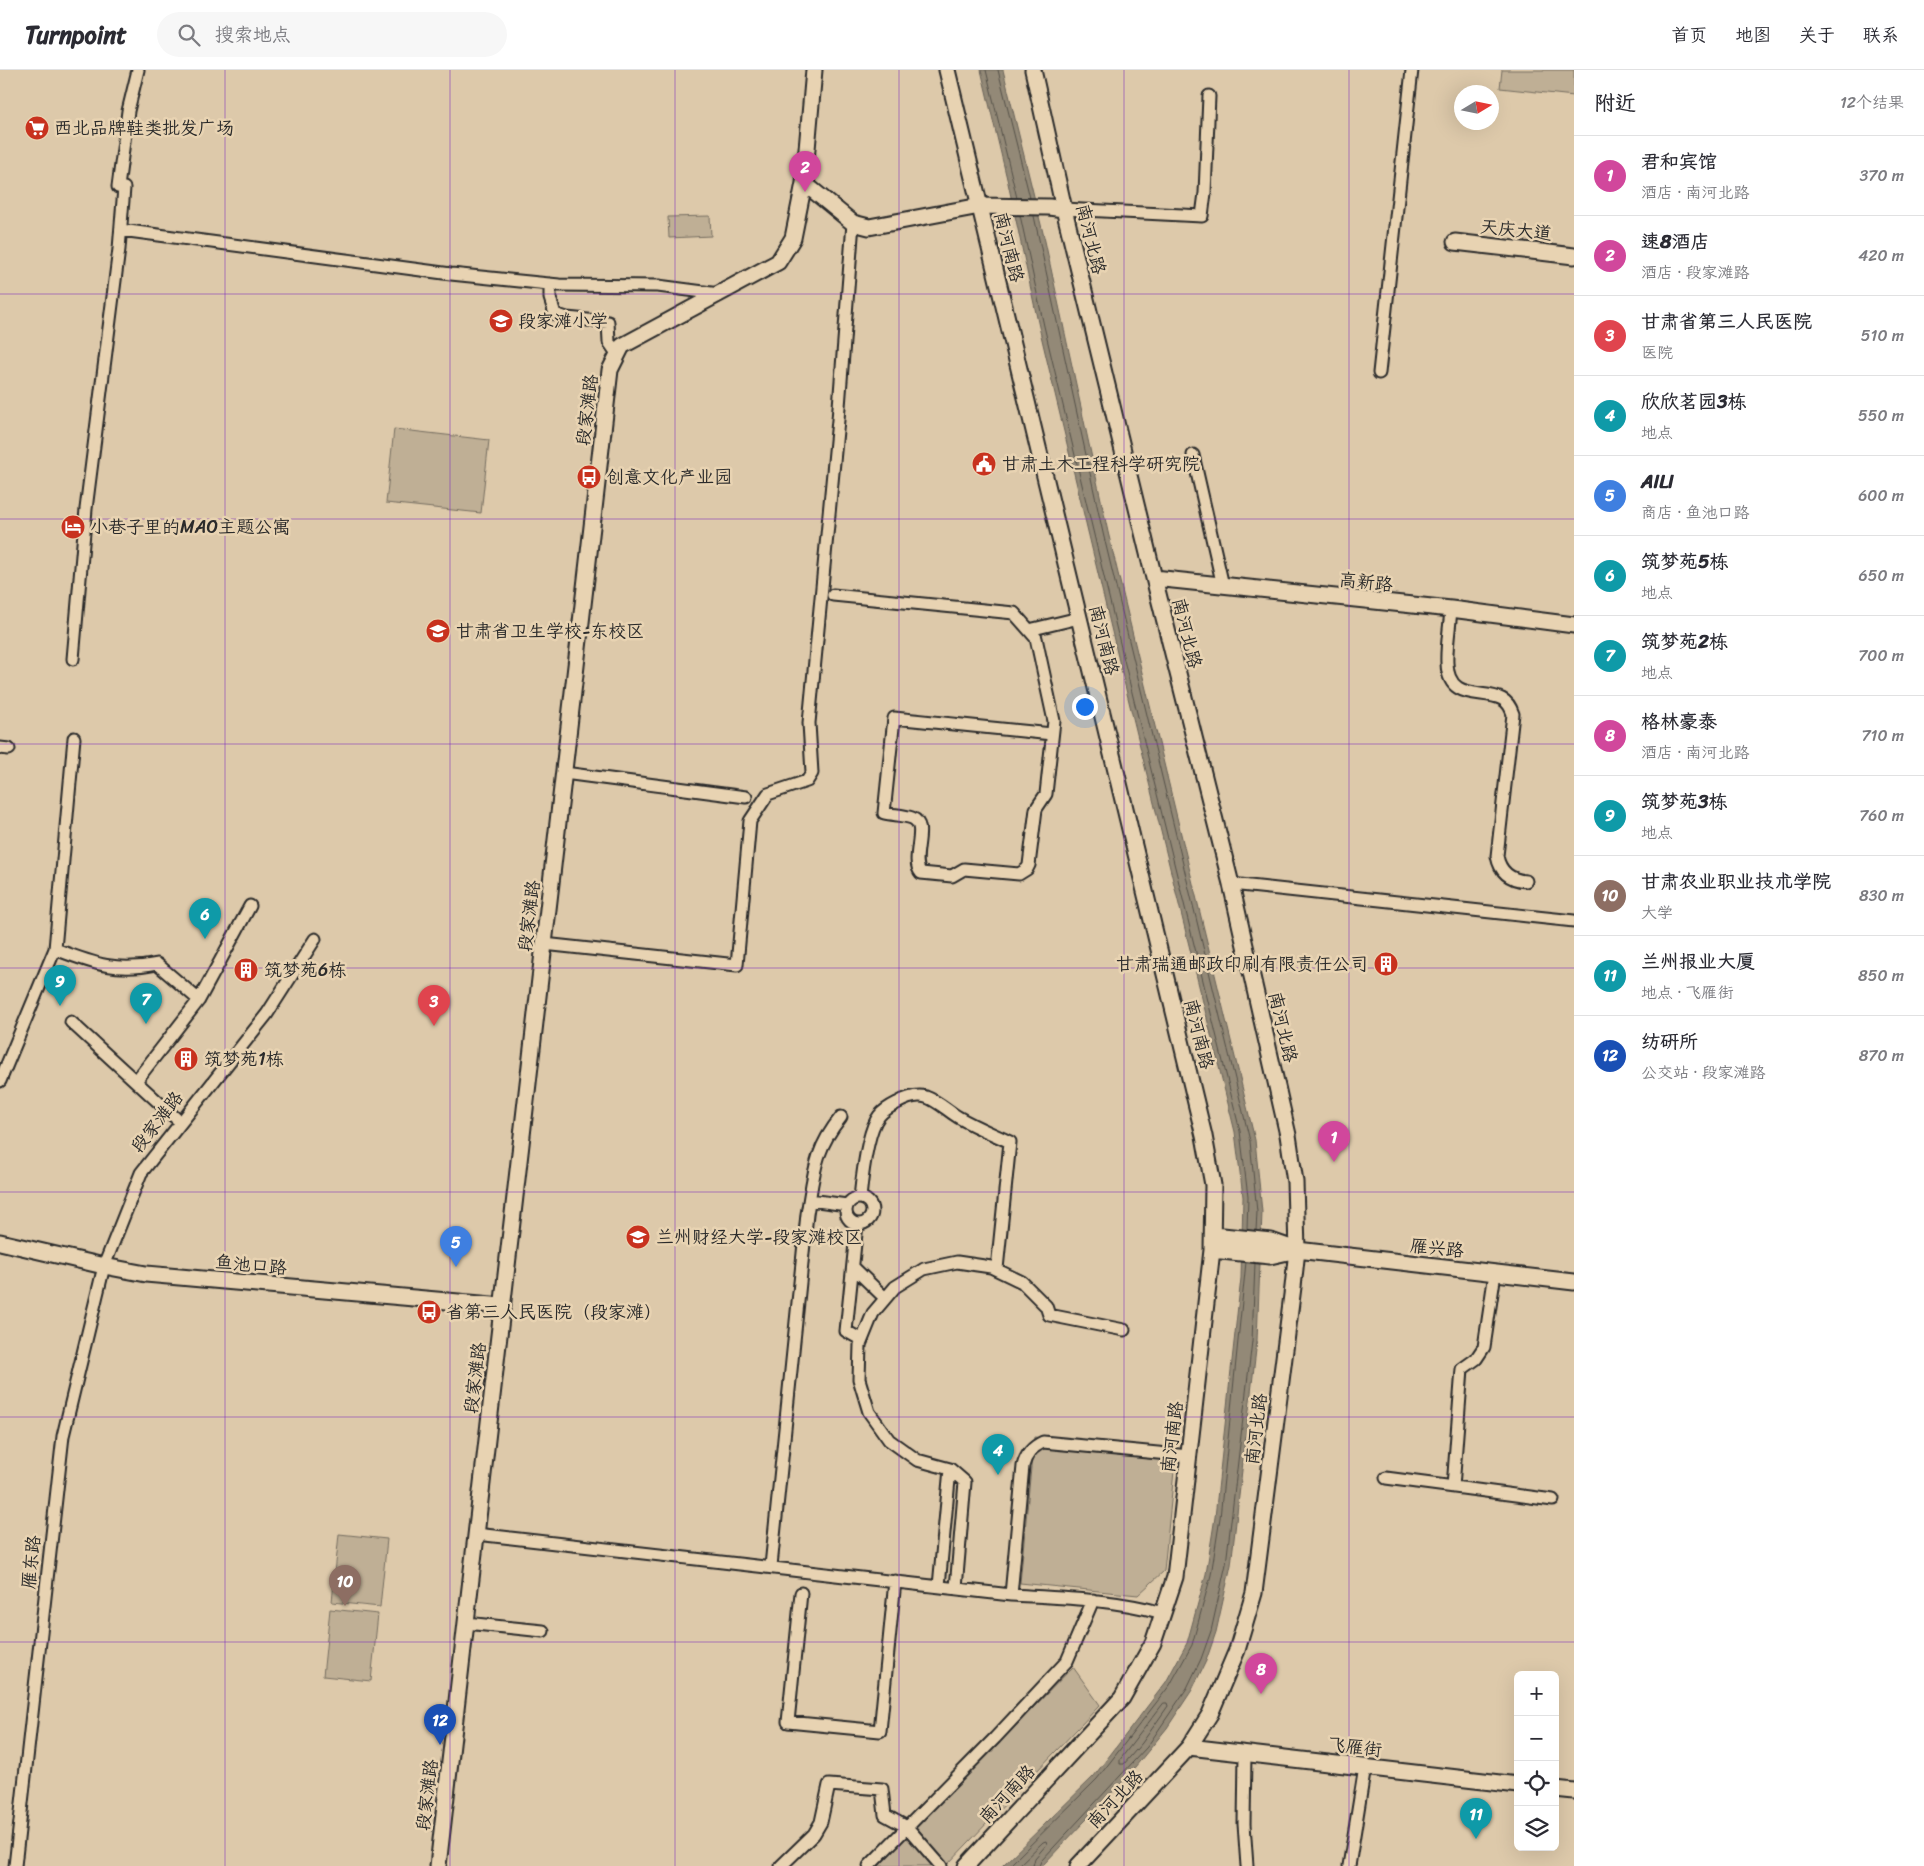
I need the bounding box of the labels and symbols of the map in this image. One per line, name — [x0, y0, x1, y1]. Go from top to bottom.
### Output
north arrow — [1454, 85, 1499, 130]
place label: 西北品牌鞋类批发广场 — [54, 112, 234, 144]
supermarket icon: 西北品牌鞋类批发广场 — [24, 115, 50, 141]
pin: 2 — [789, 151, 821, 192]
street label: 南河北路 — [1067, 200, 1115, 278]
street label: 南河南路 — [985, 208, 1033, 286]
street label: 天庆大道 — [1479, 210, 1553, 250]
place label: 段家滩小学 — [518, 305, 608, 337]
school or university icon: 段家滩小学 — [488, 308, 514, 334]
street label: 段家滩路 — [567, 372, 607, 448]
place label: 甘肃土木工程科学研究院 — [1002, 448, 1200, 480]
public building icon: 甘肃土木工程科学研究院 — [971, 451, 997, 477]
place label: 创意文化产业园 — [606, 461, 732, 493]
bus stop icon: 创意文化产业园 — [576, 464, 602, 490]
place label: 小巷子里的MAO主题公寓 — [90, 511, 290, 543]
hotel icon: 小巷子里的MAO主题公寓 — [60, 514, 86, 540]
street label: 高新路 — [1337, 563, 1395, 601]
street label: 南河北路 — [1163, 594, 1211, 672]
street label: 南河南路 — [1080, 601, 1128, 679]
place label: 甘肃省卫生学校-东校区 — [456, 615, 644, 647]
school or university icon: 甘肃省卫生学校-东校区 — [425, 618, 451, 644]
your location — [1072, 694, 1098, 720]
street label: 段家滩路 — [509, 878, 549, 954]
pin: 6 — [189, 898, 221, 939]
place label: 甘肃瑞通邮政印刷有限责任公司 — [1116, 948, 1368, 980]
building icon: 甘肃瑞通邮政印刷有限责任公司 — [1373, 951, 1399, 977]
place label: 筑梦苑6栋 — [264, 954, 346, 986]
building icon: 筑梦苑6栋 — [233, 957, 259, 983]
pin: 9 — [44, 965, 76, 1006]
pin: 7 — [130, 983, 162, 1024]
pin: 3 — [418, 985, 450, 1026]
street label: 南河北路 — [1259, 988, 1307, 1066]
street label: 南河南路 — [1175, 995, 1223, 1073]
place label: 筑梦苑1栋 — [204, 1043, 284, 1075]
building icon: 筑梦苑1栋 — [173, 1046, 199, 1072]
street label: 段家滩路 — [122, 1084, 192, 1160]
pin: 1 — [1318, 1121, 1350, 1162]
place label: 兰州财经大学-段家滩校区 — [656, 1221, 862, 1253]
school or university icon: 兰州财经大学-段家滩校区 — [625, 1224, 651, 1250]
pin: 5 — [440, 1226, 472, 1267]
street label: 雁兴路 — [1408, 1229, 1466, 1267]
street label: 鱼池口路 — [214, 1246, 288, 1284]
place label: 省第三人民医院（段家滩） — [446, 1296, 662, 1328]
bus stop icon: 省第三人民医院（段家滩） — [416, 1299, 442, 1325]
street label: 段家滩路 — [455, 1340, 495, 1416]
street label: 南河北路 — [1236, 1391, 1276, 1467]
street label: 南河南路 — [1152, 1399, 1192, 1475]
pin: 4 — [982, 1434, 1014, 1475]
street label: 雁东路 — [12, 1533, 50, 1591]
pin: 10 — [329, 1565, 361, 1606]
pin: 8 — [1245, 1653, 1277, 1694]
pin: 12 — [424, 1704, 456, 1745]
street label: 飞雁街 — [1326, 1728, 1384, 1766]
street label: 段家滩路 — [407, 1757, 447, 1833]
street label: 南河南路 — [971, 1757, 1043, 1831]
street label: 南河北路 — [1079, 1762, 1151, 1836]
pin: 11 — [1460, 1798, 1492, 1839]

